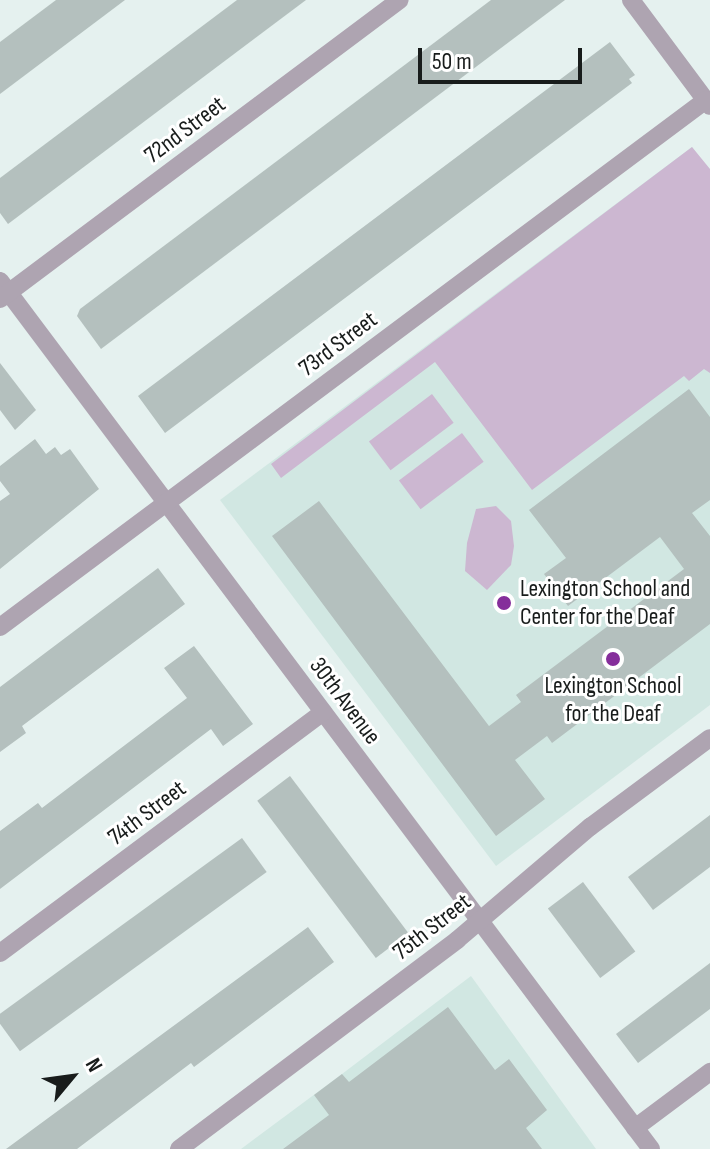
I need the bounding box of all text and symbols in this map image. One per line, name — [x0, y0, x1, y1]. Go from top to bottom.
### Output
scale bar — [422, 32, 586, 82]
text: 50 m — [432, 47, 472, 76]
street label: 72nd Street — [139, 90, 231, 170]
street label: 73rd Street — [293, 305, 383, 383]
place label: Lexington School and Center for the Deaf — [520, 575, 690, 631]
marker: Lexington School and Center for the Deaf — [495, 594, 513, 612]
marker: Lexington School for the Deaf — [604, 650, 622, 668]
street label: 30th Avenue — [303, 652, 387, 750]
place label: Lexington School for the Deaf — [545, 672, 681, 728]
street label: 74th Street — [102, 774, 192, 852]
street label: 75th Street — [387, 888, 477, 966]
north arrow — [32, 1037, 112, 1117]
text: N — [79, 1053, 108, 1077]

